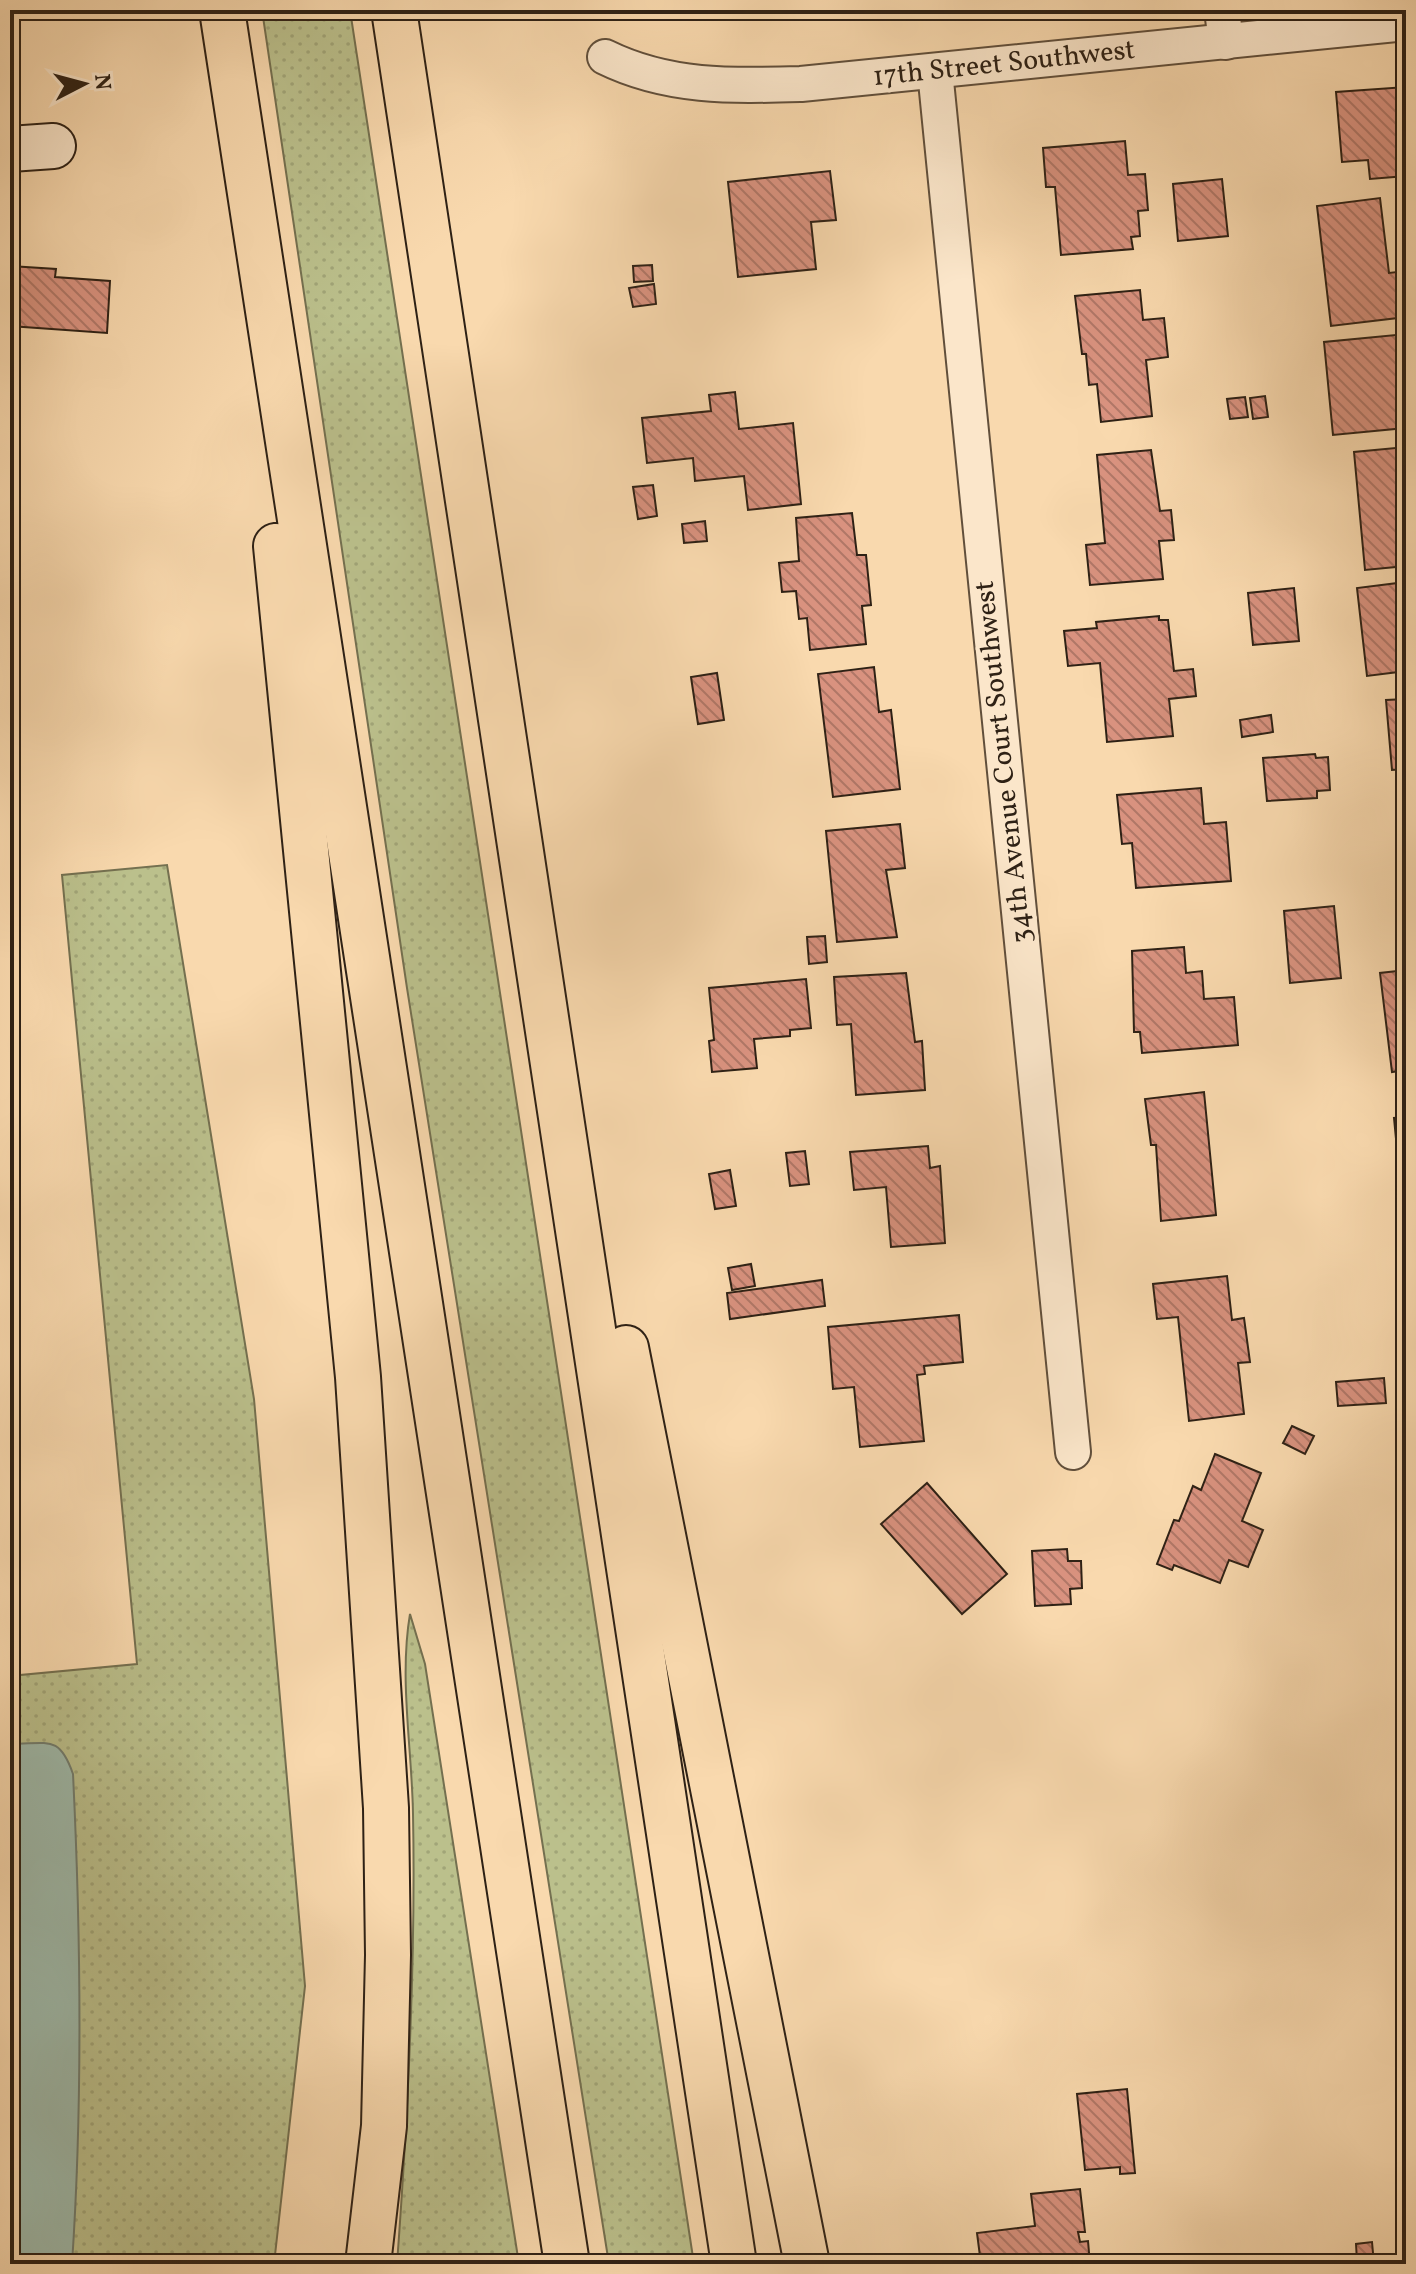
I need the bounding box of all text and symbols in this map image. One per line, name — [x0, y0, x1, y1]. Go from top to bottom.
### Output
street label: 17th Street Southwest — [871, 31, 1137, 97]
north arrow — [44, 44, 124, 124]
text: N — [85, 73, 118, 92]
street label: 34th Avenue Court Southwest — [966, 579, 1042, 945]

